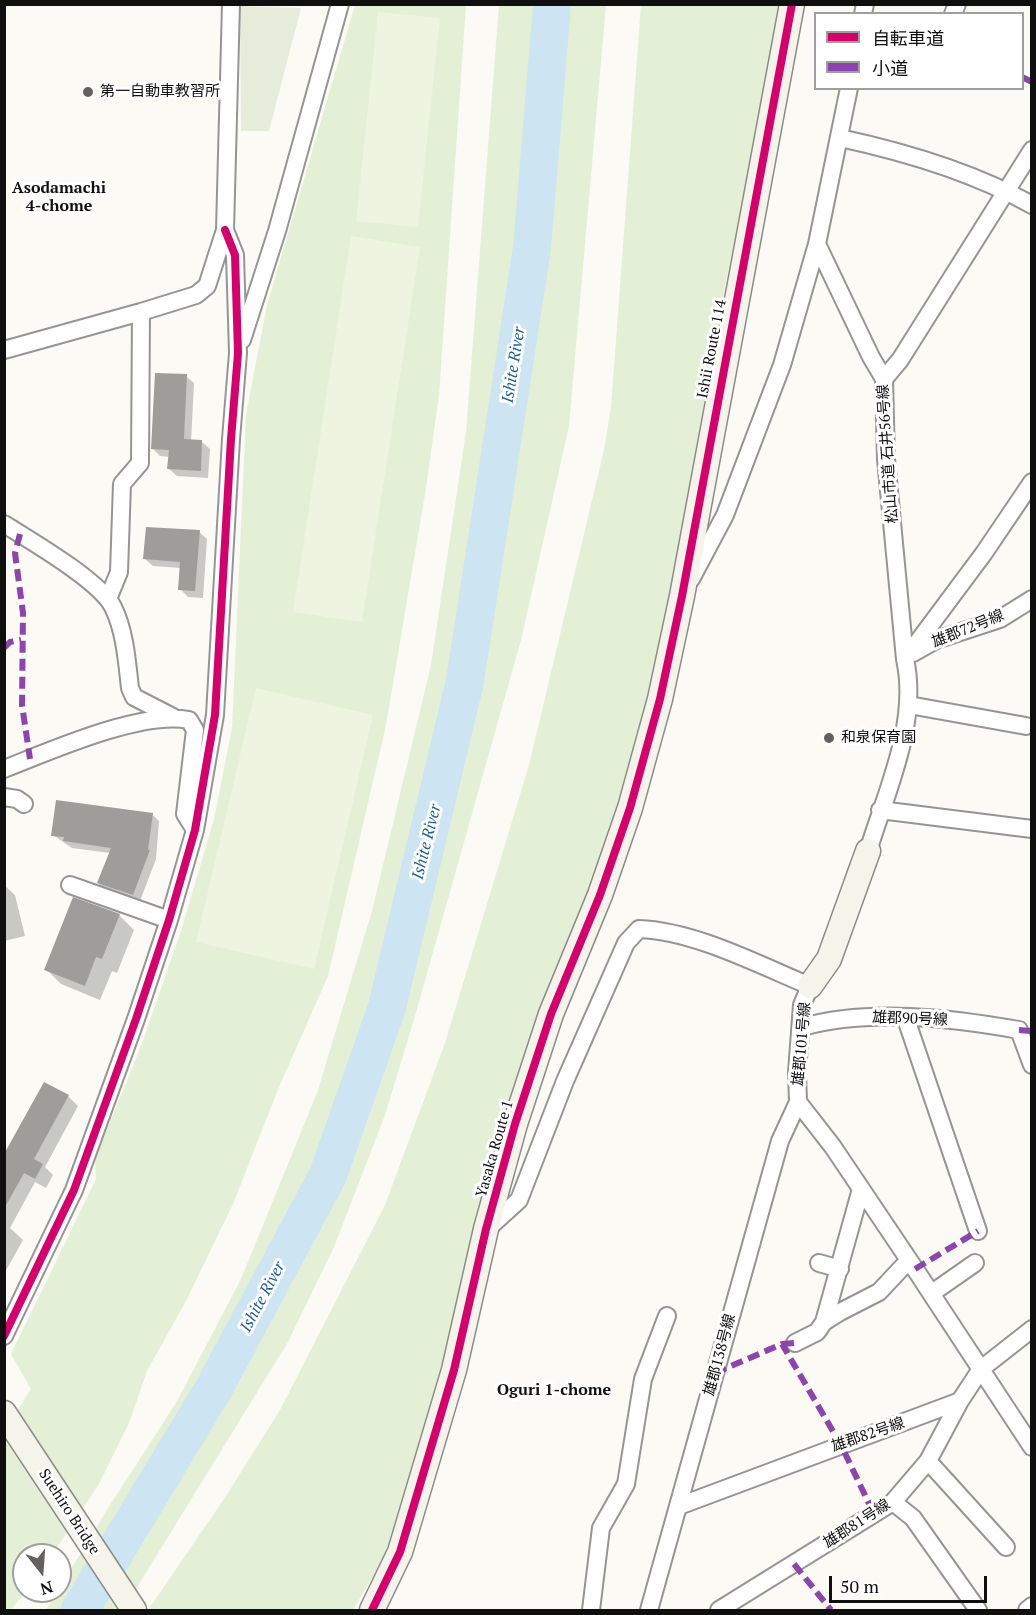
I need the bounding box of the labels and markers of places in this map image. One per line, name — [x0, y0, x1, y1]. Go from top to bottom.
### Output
place label: 第一自動車教習所 — [100, 83, 220, 101]
marker: 第一自動車教習所 — [81, 85, 95, 99]
place label: 和泉保育園 — [841, 729, 916, 747]
marker: 和泉保育園 — [822, 731, 836, 745]

